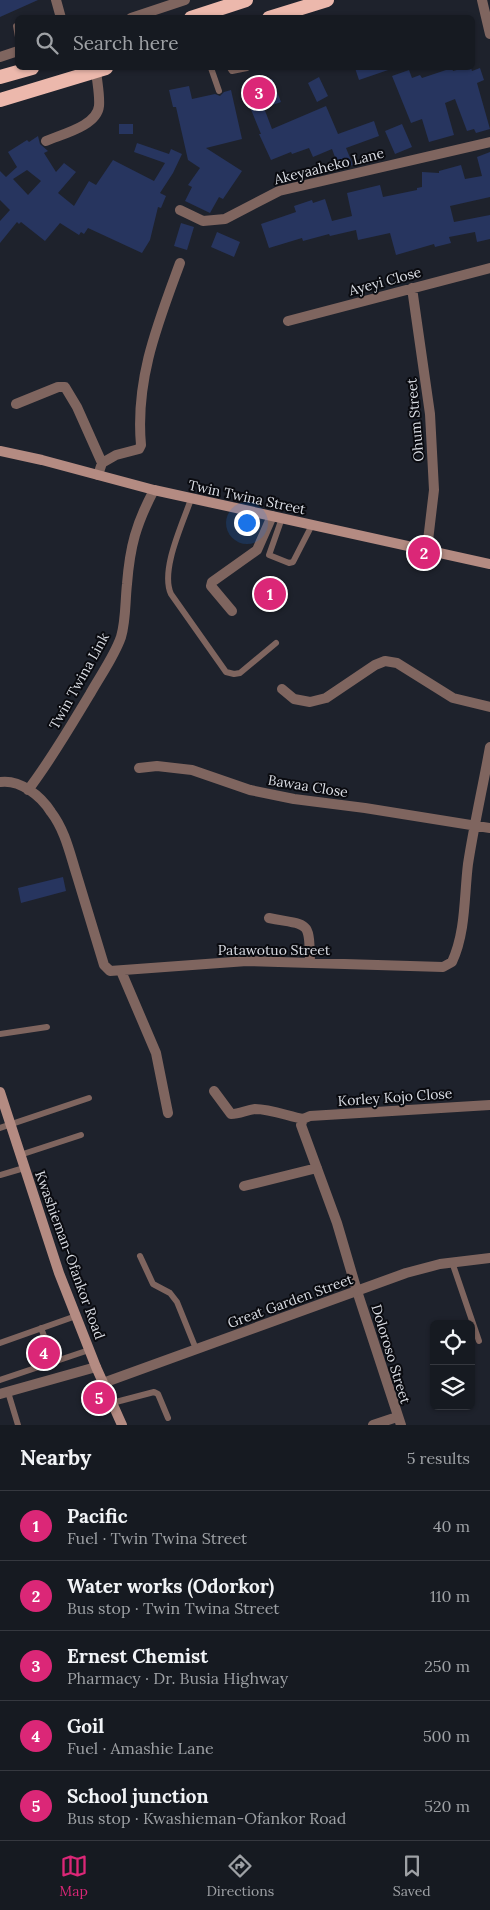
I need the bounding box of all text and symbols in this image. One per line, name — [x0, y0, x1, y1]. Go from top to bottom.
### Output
search box — [15, 15, 475, 70]
icon: search — [33, 29, 61, 57]
text: Search here — [73, 31, 179, 55]
pin: 3 — [243, 74, 275, 112]
street label: Akeyaaheko Lane — [271, 144, 386, 189]
street label: Ayeyi Close — [346, 263, 424, 300]
street label: Ohum Street — [402, 377, 428, 463]
street label: Twin Twina Street — [187, 476, 308, 518]
your location — [234, 510, 260, 536]
pin: 2 — [408, 534, 440, 572]
pin: 1 — [254, 575, 286, 613]
street label: Twin Twina Link — [45, 629, 113, 733]
street label: Bawaa Close — [267, 771, 350, 801]
street label: Patawotuo Street — [218, 941, 331, 959]
street label: Korley Kojo Close — [337, 1084, 453, 1110]
street label: Kwashieman-Ofankor Road — [31, 1168, 109, 1342]
street label: Great Garden Street — [225, 1270, 356, 1332]
street label: Doloroso Street — [367, 1302, 415, 1406]
map controls — [430, 1320, 475, 1410]
button: locate — [430, 1320, 475, 1365]
pin: 4 — [28, 1334, 60, 1372]
button: layers — [430, 1365, 475, 1410]
pin: 5 — [83, 1379, 115, 1417]
text: Nearby — [20, 1444, 91, 1471]
text: 5 results — [407, 1448, 470, 1468]
text: Pacific — [67, 1504, 127, 1528]
text: 1 — [33, 1516, 39, 1536]
text: 40 m — [433, 1516, 470, 1536]
text: Fuel · Twin Twina Street — [67, 1528, 247, 1548]
text: Water works (Odorkor) — [67, 1574, 274, 1598]
text: 2 — [32, 1586, 40, 1606]
text: 110 m — [430, 1586, 470, 1606]
text: Bus stop · Twin Twina Street — [67, 1598, 280, 1618]
text: Ernest Chemist — [67, 1644, 208, 1668]
text: 3 — [32, 1656, 40, 1676]
text: 250 m — [424, 1656, 470, 1676]
text: Pharmacy · Dr. Busia Highway — [67, 1668, 288, 1688]
text: Goil — [67, 1714, 104, 1738]
text: 4 — [32, 1726, 40, 1746]
text: 500 m — [423, 1726, 470, 1746]
text: Fuel · Amashie Lane — [67, 1738, 214, 1758]
text: School junction — [67, 1784, 209, 1808]
text: 5 — [32, 1796, 40, 1816]
text: 520 m — [424, 1796, 470, 1816]
text: Bus stop · Kwashieman-Ofankor Road — [67, 1808, 346, 1828]
tab: Map — [59, 1852, 88, 1900]
tab: Directions — [206, 1852, 274, 1900]
tab: Saved — [393, 1852, 431, 1900]

